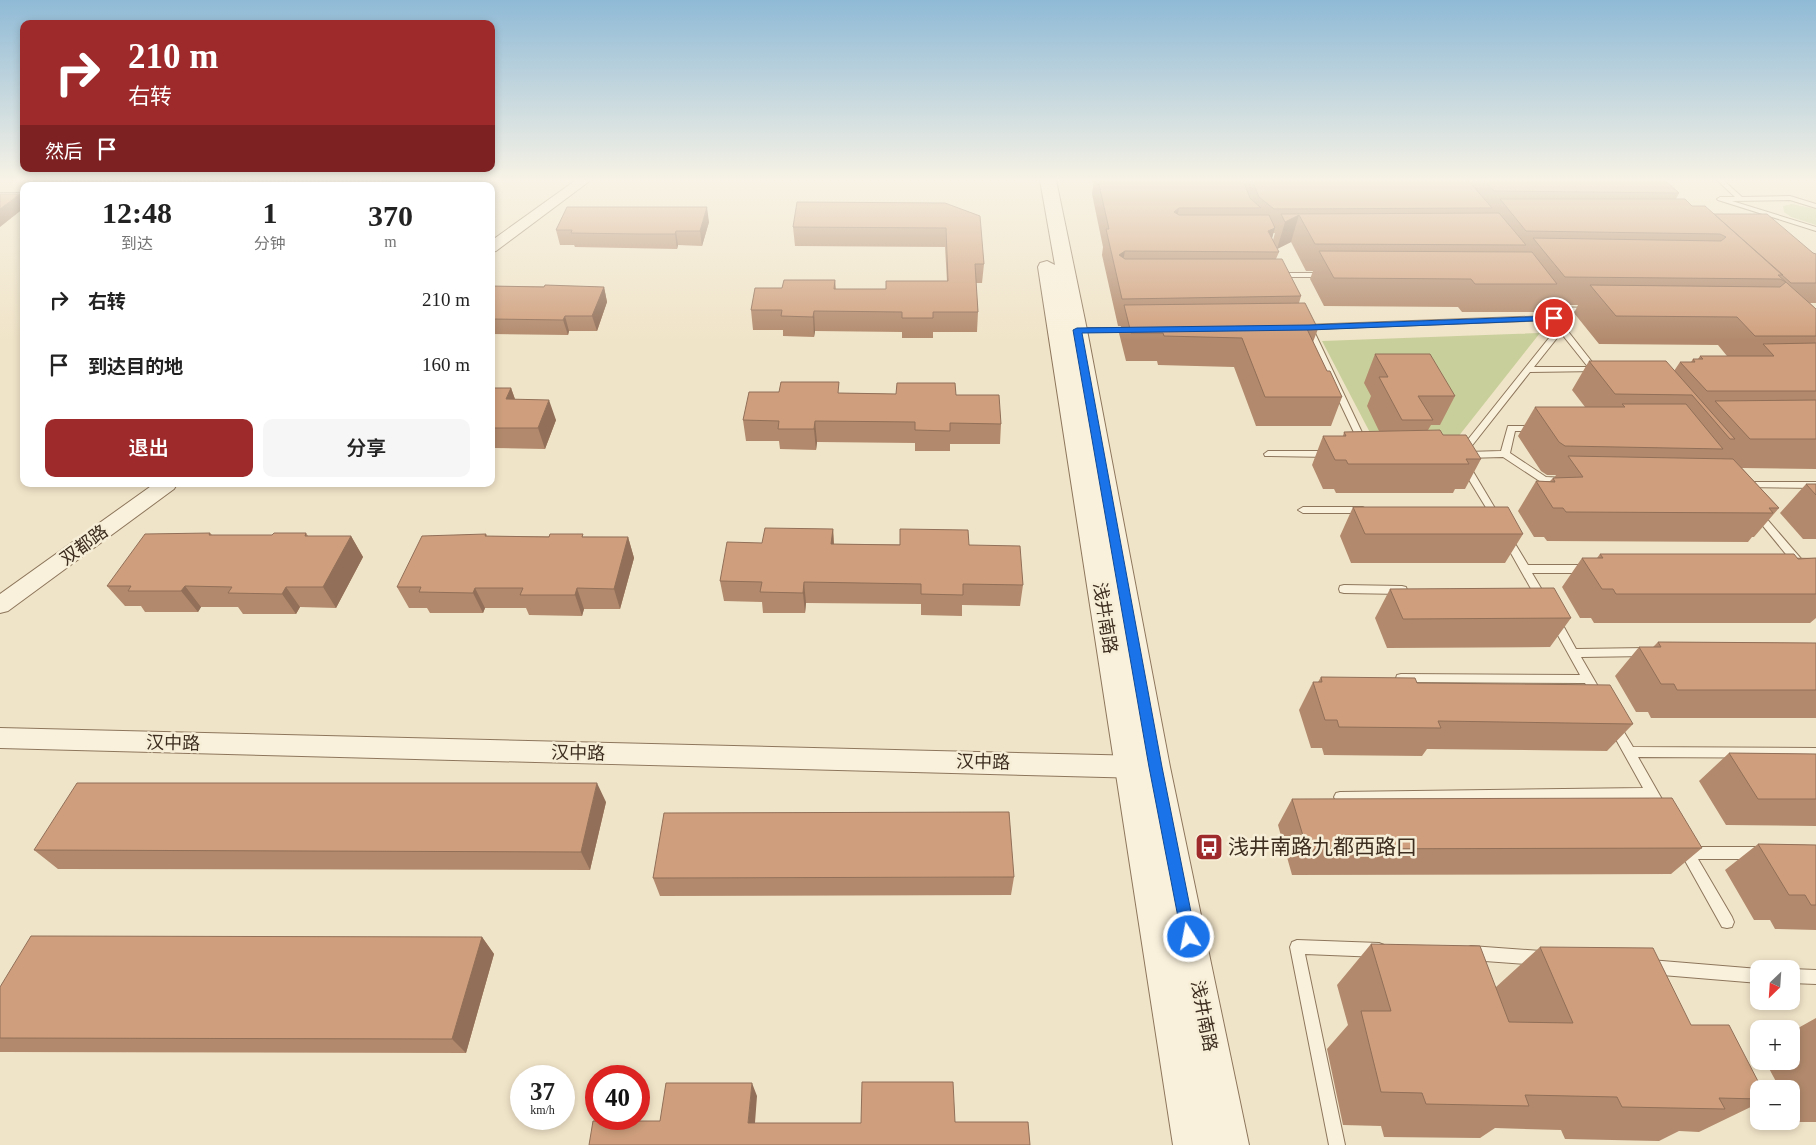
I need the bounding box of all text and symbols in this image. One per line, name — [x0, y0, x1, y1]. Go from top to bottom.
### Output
text: 210 m — [128, 37, 218, 76]
icon: right — [45, 40, 110, 105]
text: 右转 — [128, 84, 172, 109]
icon: arrive — [93, 135, 121, 163]
text: 然后 — [45, 141, 83, 162]
text: 12:48 — [102, 196, 172, 229]
text: 1 — [262, 196, 277, 229]
text: 370 — [368, 199, 413, 232]
text: m — [384, 233, 397, 250]
text: 到达 — [121, 235, 153, 252]
text: 分钟 — [254, 235, 286, 252]
icon: right — [45, 286, 73, 314]
text: 210 m — [422, 289, 470, 310]
text: 右转 — [88, 291, 126, 312]
pin — [1533, 297, 1575, 339]
icon: arrive — [1540, 304, 1568, 332]
icon: arrive — [45, 351, 73, 379]
text: 160 m — [422, 354, 470, 375]
text: 到达目的地 — [88, 356, 183, 377]
button: 退出 — [45, 419, 253, 477]
button: 分享 — [263, 419, 470, 477]
street label: 双都路 — [56, 521, 112, 569]
street label: 浅井南路 — [1089, 581, 1121, 655]
street label: 汉中路 — [146, 733, 200, 753]
street label: 汉中路 — [551, 743, 605, 763]
street label: 汉中路 — [956, 752, 1010, 772]
bus stop icon: 浅井南路九都西路口 — [1194, 832, 1224, 862]
place label: 浅井南路九都西路口 — [1228, 835, 1417, 859]
position arrow — [1162, 910, 1214, 962]
north arrow — [1750, 960, 1800, 1010]
map controls — [1750, 960, 1800, 1130]
street label: 浅井南路 — [1187, 979, 1221, 1053]
button: + — [1750, 1020, 1800, 1070]
speed limit sign: 40 — [585, 1065, 650, 1130]
text: 37 — [530, 1078, 555, 1105]
button: − — [1750, 1080, 1800, 1130]
text: km/h — [530, 1103, 555, 1117]

